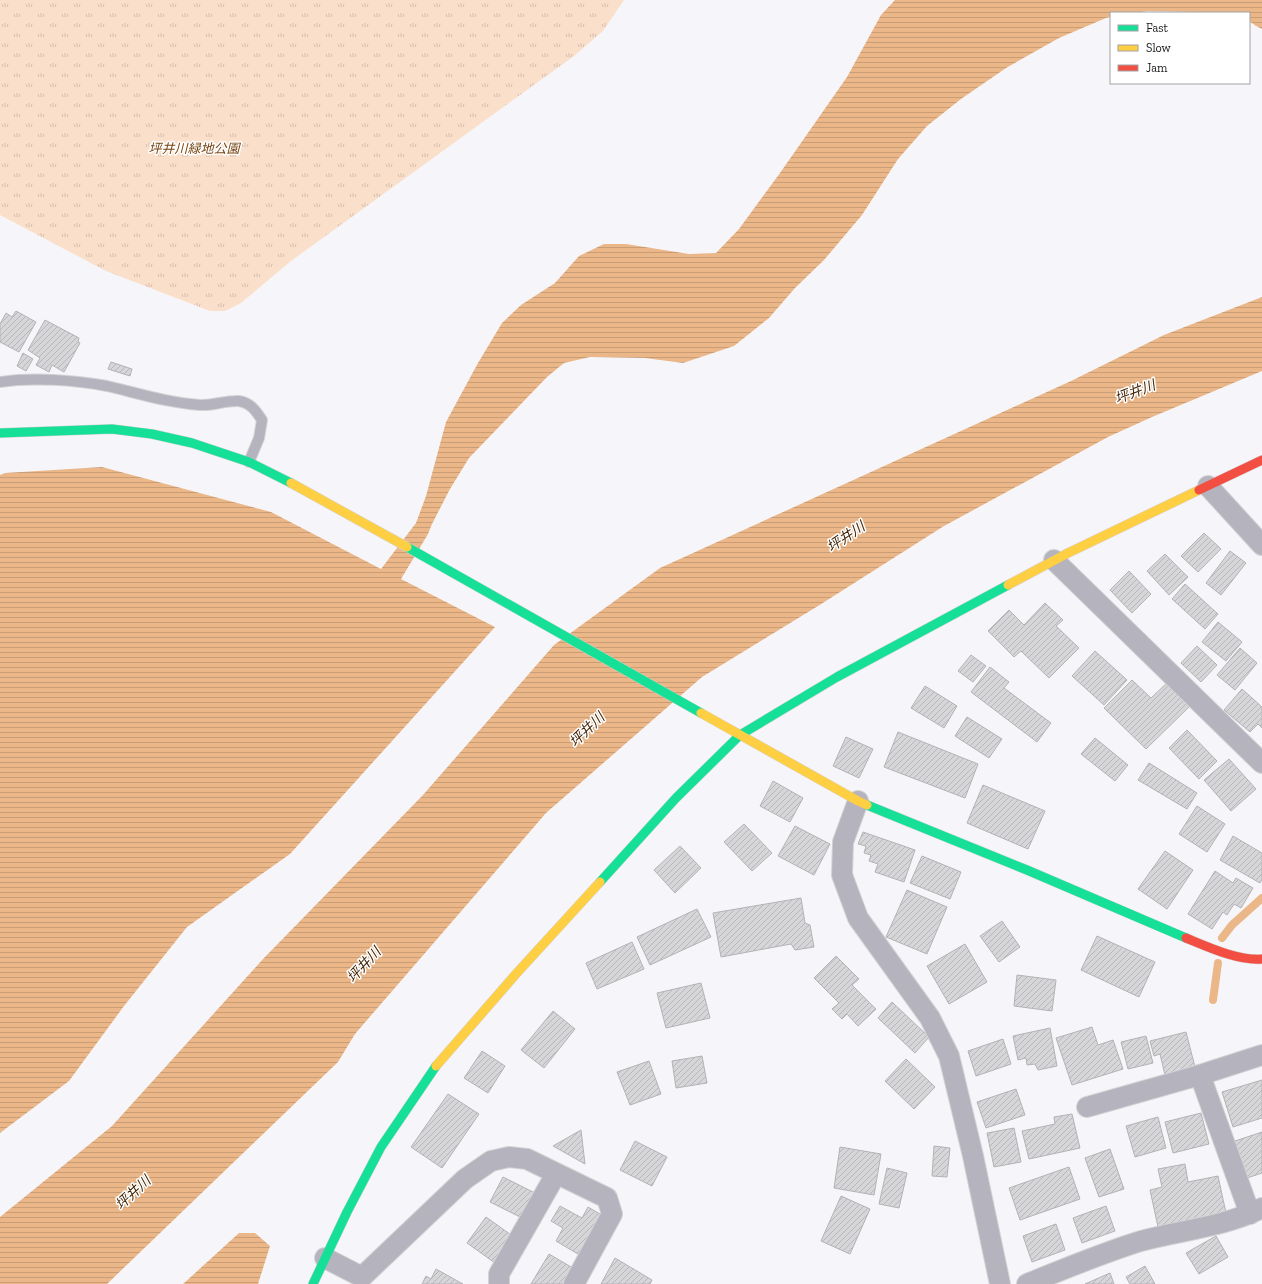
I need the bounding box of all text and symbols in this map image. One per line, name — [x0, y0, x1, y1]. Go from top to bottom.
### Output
legend — [1110, 12, 1250, 84]
text: Fast — [1146, 21, 1169, 35]
text: Slow — [1146, 41, 1172, 55]
text: Jam — [1146, 61, 1168, 75]
park label: 坪井川緑地公園 — [148, 141, 241, 156]
water label: 坪井川 — [1112, 376, 1160, 407]
water label: 坪井川 — [824, 517, 870, 556]
water label: 坪井川 — [566, 708, 609, 751]
water label: 坪井川 — [343, 942, 386, 986]
water label: 坪井川 — [112, 1171, 156, 1214]

